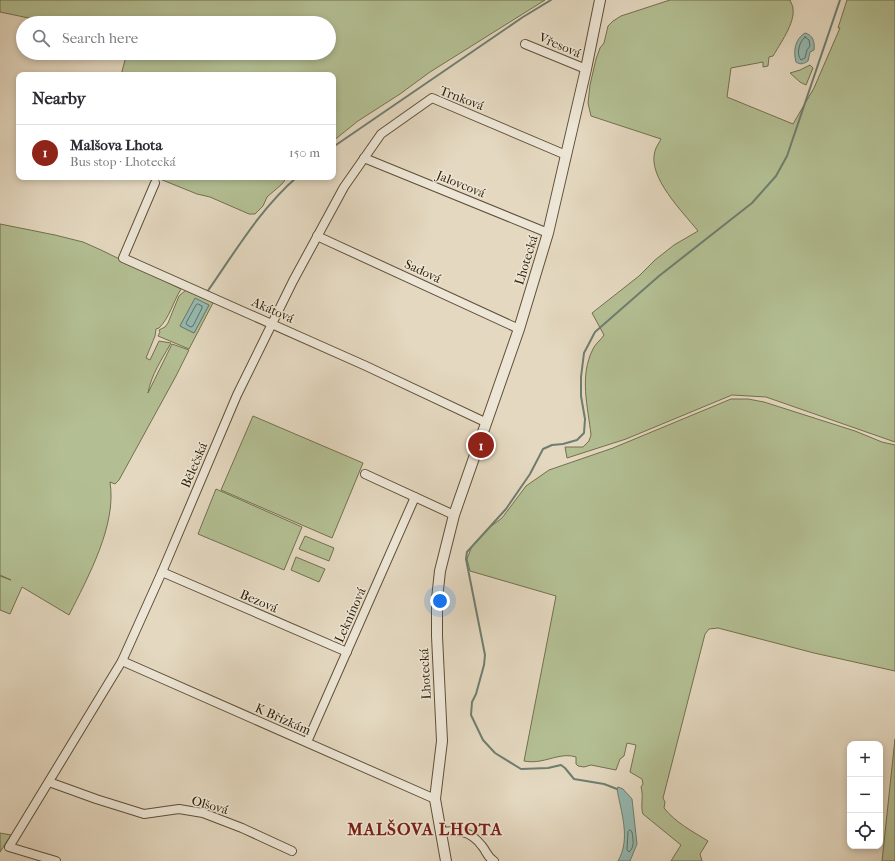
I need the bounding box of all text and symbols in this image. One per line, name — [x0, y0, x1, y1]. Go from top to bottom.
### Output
search box — [16, 16, 336, 60]
icon: search — [30, 27, 52, 49]
text: Search here — [62, 29, 138, 47]
street label: Vřesová — [536, 29, 584, 61]
street label: Trnková — [438, 83, 487, 114]
text: Nearby — [32, 88, 86, 108]
text: Malšova Lhota — [70, 136, 162, 154]
text: 1 — [43, 145, 47, 160]
text: 150 m — [289, 145, 320, 160]
text: Bus stop · Lhotecká — [70, 154, 176, 169]
street label: Jalovcová — [433, 167, 488, 201]
street label: Lhotecká — [511, 232, 541, 287]
street label: Sadová — [402, 256, 445, 286]
street label: Akátová — [249, 294, 297, 326]
pin: 1 — [468, 430, 494, 460]
street label: Bělečská — [178, 439, 211, 490]
street label: Leknínová — [331, 584, 369, 645]
street label: Bezová — [238, 586, 281, 616]
your location — [430, 591, 450, 611]
street label: Lhotecká — [416, 647, 434, 700]
street label: K Břízkám — [253, 700, 313, 738]
map controls — [847, 741, 883, 849]
button: + — [847, 741, 883, 777]
button: − — [847, 777, 883, 813]
street label: Olšová — [190, 793, 231, 818]
button: locate — [847, 813, 883, 849]
district label: MALŠOVA LHOTA — [346, 819, 503, 839]

